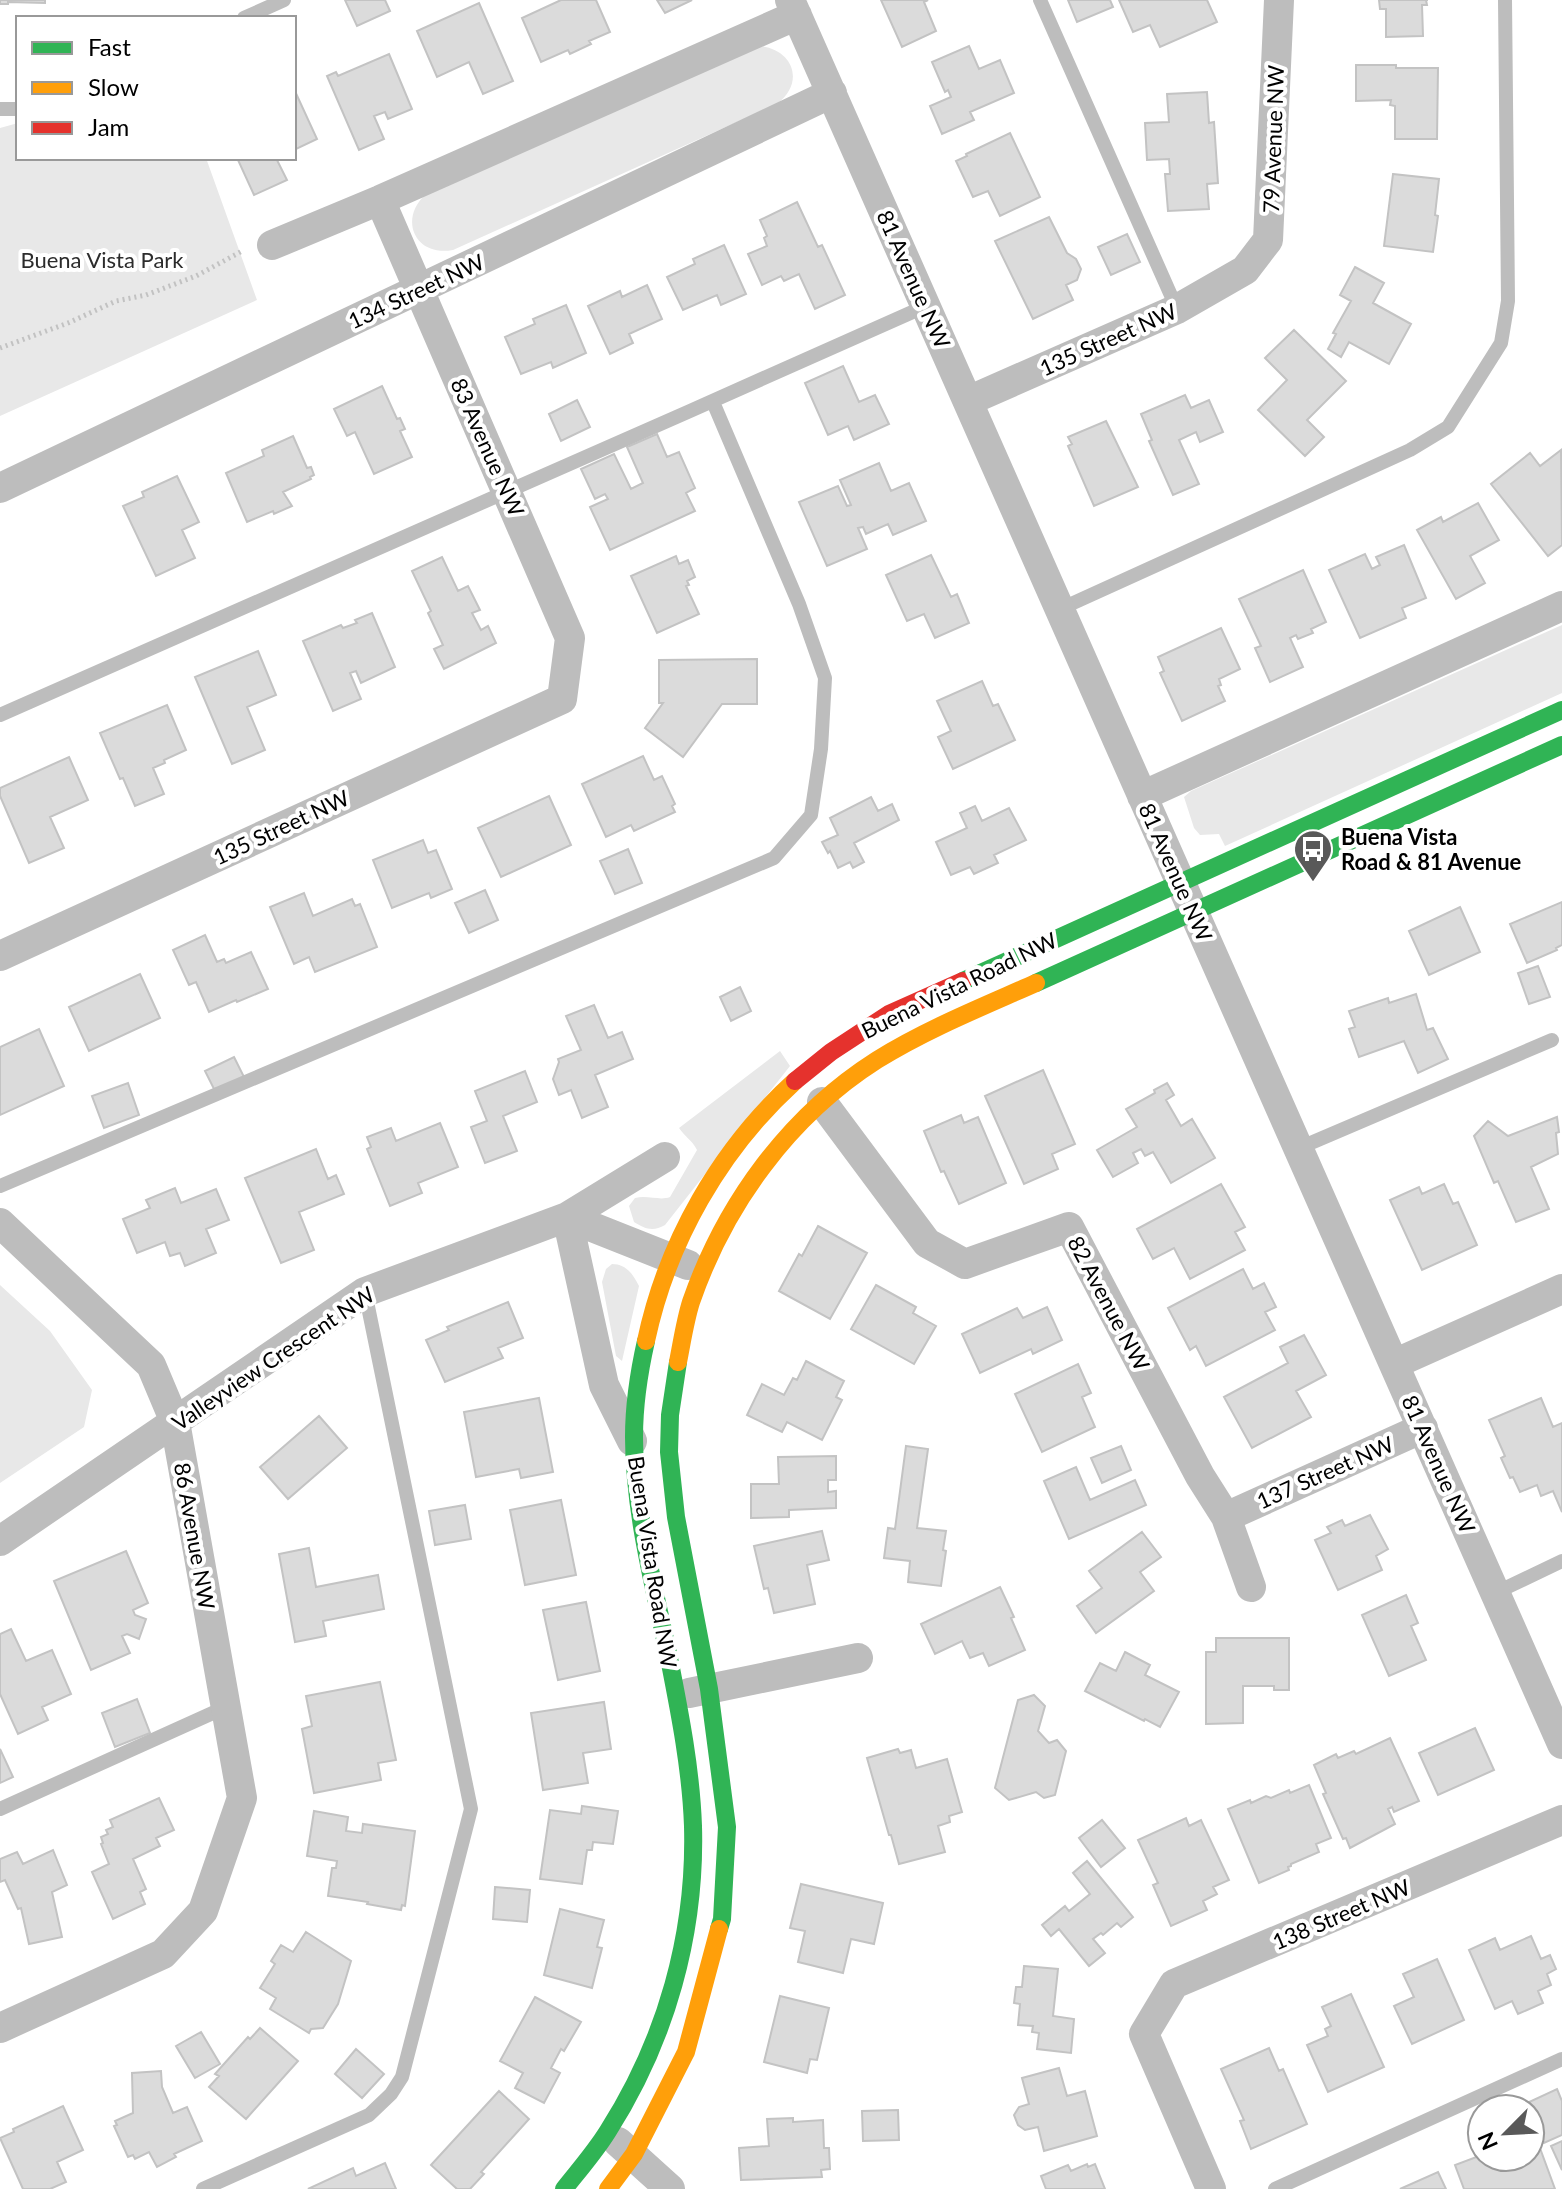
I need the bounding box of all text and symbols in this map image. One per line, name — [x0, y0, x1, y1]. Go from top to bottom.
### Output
legend — [16, 16, 296, 160]
text: Fast — [88, 32, 131, 61]
street label: 79 Avenue NW — [1257, 64, 1289, 214]
text: Slow — [88, 72, 139, 101]
text: Jam — [88, 112, 129, 141]
street label: 81 Avenue NW — [871, 206, 957, 352]
park label: Buena Vista Park — [20, 246, 184, 273]
street label: 134 Street NW — [344, 248, 489, 334]
street label: 135 Street NW — [1035, 297, 1181, 381]
street label: 83 Avenue NW — [445, 374, 531, 520]
street label: 135 Street NW — [209, 784, 354, 870]
street label: 81 Avenue NW — [1133, 799, 1219, 945]
place label: Buena Vista Road & 81 Avenue — [1341, 823, 1522, 875]
bus stop icon: Buena Vista Road & 81 Avenue — [1292, 828, 1334, 883]
street label: Buena Vista Road NW — [857, 926, 1061, 1044]
street label: 82 Avenue NW — [1062, 1231, 1156, 1375]
street label: Valleyview Crescent NW — [167, 1280, 380, 1436]
street label: 81 Avenue NW — [1396, 1391, 1482, 1537]
street label: 137 Street NW — [1252, 1430, 1398, 1514]
street label: Buena Vista Road NW — [623, 1454, 683, 1670]
street label: 86 Avenue NW — [169, 1461, 221, 1612]
street label: 138 Street NW — [1268, 1873, 1414, 1955]
north arrow — [1466, 2093, 1546, 2173]
text: N — [1471, 2128, 1503, 2155]

